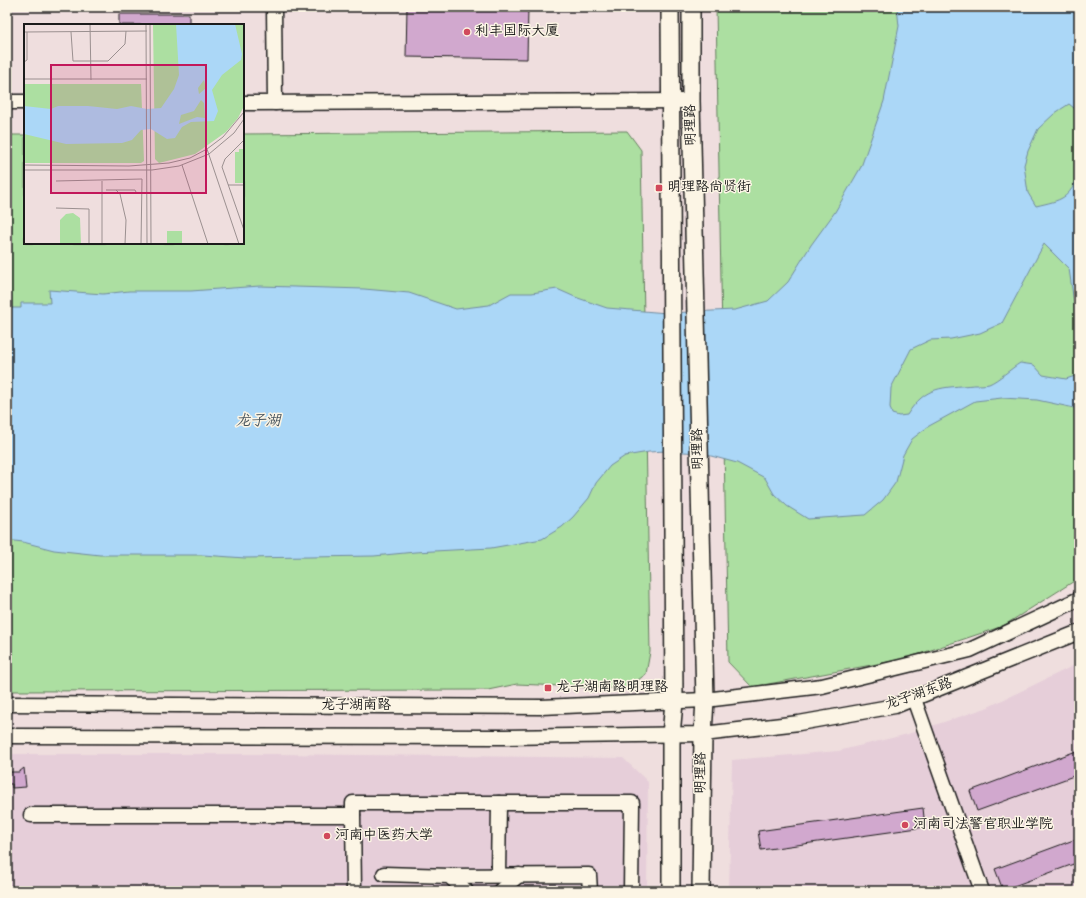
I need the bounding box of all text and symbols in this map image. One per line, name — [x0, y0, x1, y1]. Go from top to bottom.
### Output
place label: 利丰国际大厦 — [475, 23, 559, 41]
inset map — [24, 24, 244, 244]
marker: 利丰国际大厦 — [462, 27, 472, 37]
street label: 明理路 — [682, 104, 701, 146]
place label: 明理路尚贤街 — [667, 179, 751, 197]
marker: 明理路尚贤街 — [654, 183, 664, 193]
water label: 龙子湖 — [235, 412, 282, 431]
street label: 明理路 — [689, 428, 708, 470]
street label: 龙子湖东路 — [883, 675, 955, 714]
place label: 龙子湖南路明理路 — [556, 679, 668, 697]
marker: 龙子湖南路明理路 — [543, 683, 553, 693]
street label: 龙子湖南路 — [321, 697, 391, 715]
street label: 明理路 — [692, 752, 711, 794]
place label: 河南司法警官职业学院 — [913, 816, 1053, 834]
marker: 河南司法警官职业学院 — [900, 820, 910, 830]
place label: 河南中医药大学 — [335, 827, 433, 845]
marker: 河南中医药大学 — [322, 831, 332, 841]

